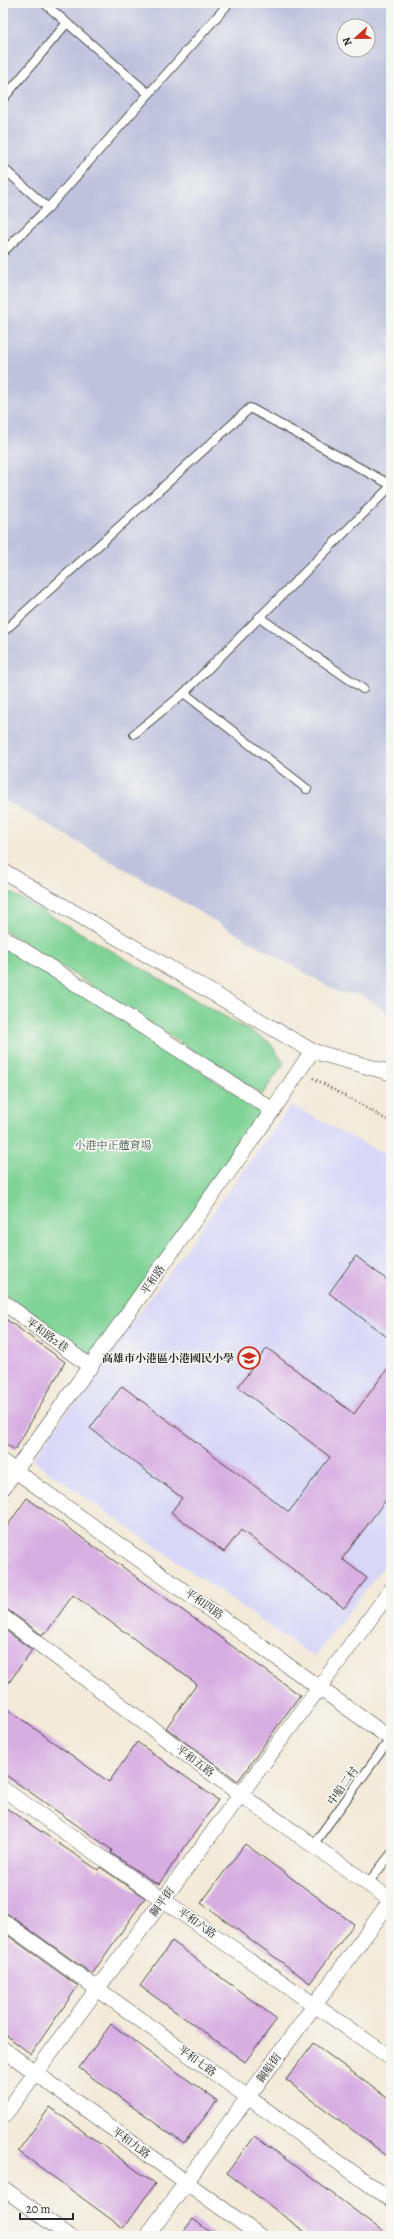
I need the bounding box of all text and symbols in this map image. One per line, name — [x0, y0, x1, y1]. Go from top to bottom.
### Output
north arrow — [336, 18, 376, 58]
text: N — [339, 35, 356, 48]
park label: 小港中正體育場 — [75, 1138, 152, 1153]
street label: 平和路 — [137, 1262, 169, 1298]
street label: 平和路2巷 — [23, 1314, 71, 1356]
school or university icon: 高雄市小港區小港國民小學 — [236, 1345, 262, 1371]
place label: 高雄市小港區小港國民小學 — [102, 1351, 234, 1366]
street label: 平和四路 — [182, 1585, 226, 1623]
street label: 平和五路 — [173, 1742, 217, 1780]
street label: 中船二村 — [324, 1764, 362, 1808]
street label: 鋼平街 — [146, 1884, 178, 1920]
street label: 平和六路 — [175, 1904, 219, 1942]
street label: 平和七路 — [175, 2042, 219, 2080]
street label: 鋼船街 — [253, 2050, 285, 2086]
street label: 平和九路 — [109, 2124, 153, 2162]
scale bar — [20, 2195, 73, 2221]
text: 20 m — [26, 2201, 50, 2217]

